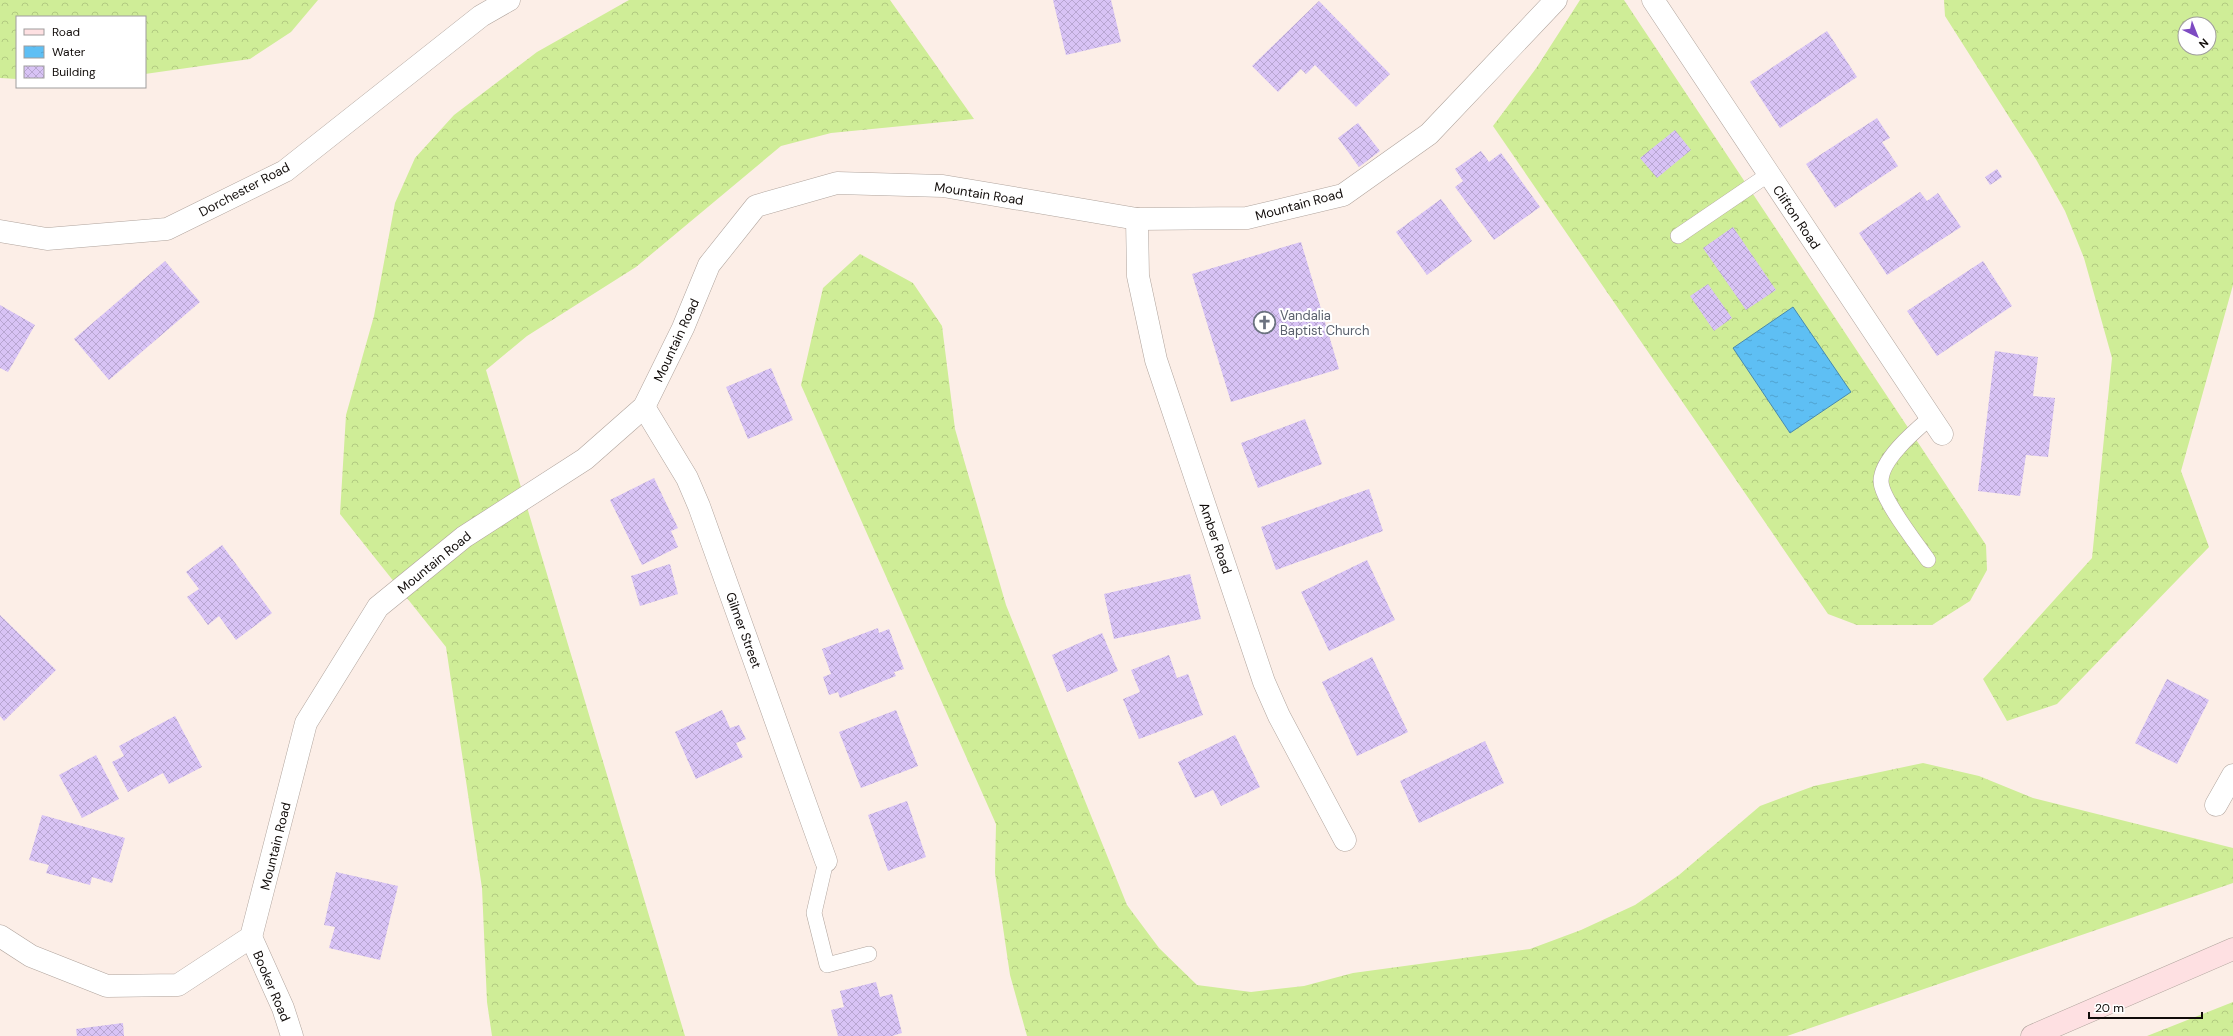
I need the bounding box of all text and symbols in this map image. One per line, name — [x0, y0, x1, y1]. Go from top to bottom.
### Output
legend — [16, 16, 146, 88]
north arrow — [2177, 16, 2217, 56]
text: Road — [52, 24, 80, 40]
text: N — [2196, 35, 2212, 51]
text: Water — [52, 44, 86, 60]
text: Building — [52, 64, 96, 80]
street label: Dorchester Road — [196, 158, 293, 221]
street label: Mountain Road — [933, 178, 1025, 209]
street label: Clifton Road — [1769, 182, 1824, 253]
street label: Mountain Road — [1253, 185, 1345, 224]
street label: Mountain Road — [650, 296, 703, 385]
place label: Vandalia Baptist Church — [1280, 307, 1370, 339]
church icon: Vandalia Baptist Church — [1252, 309, 1278, 335]
street label: Amber Road — [1195, 500, 1236, 576]
street label: Mountain Road — [394, 527, 475, 597]
street label: Gilmer Street — [722, 590, 765, 671]
street label: Mountain Road — [256, 800, 295, 892]
street label: Booker Road — [249, 948, 294, 1024]
scale bar — [2089, 994, 2202, 1020]
text: 20 m — [2095, 1000, 2124, 1016]

